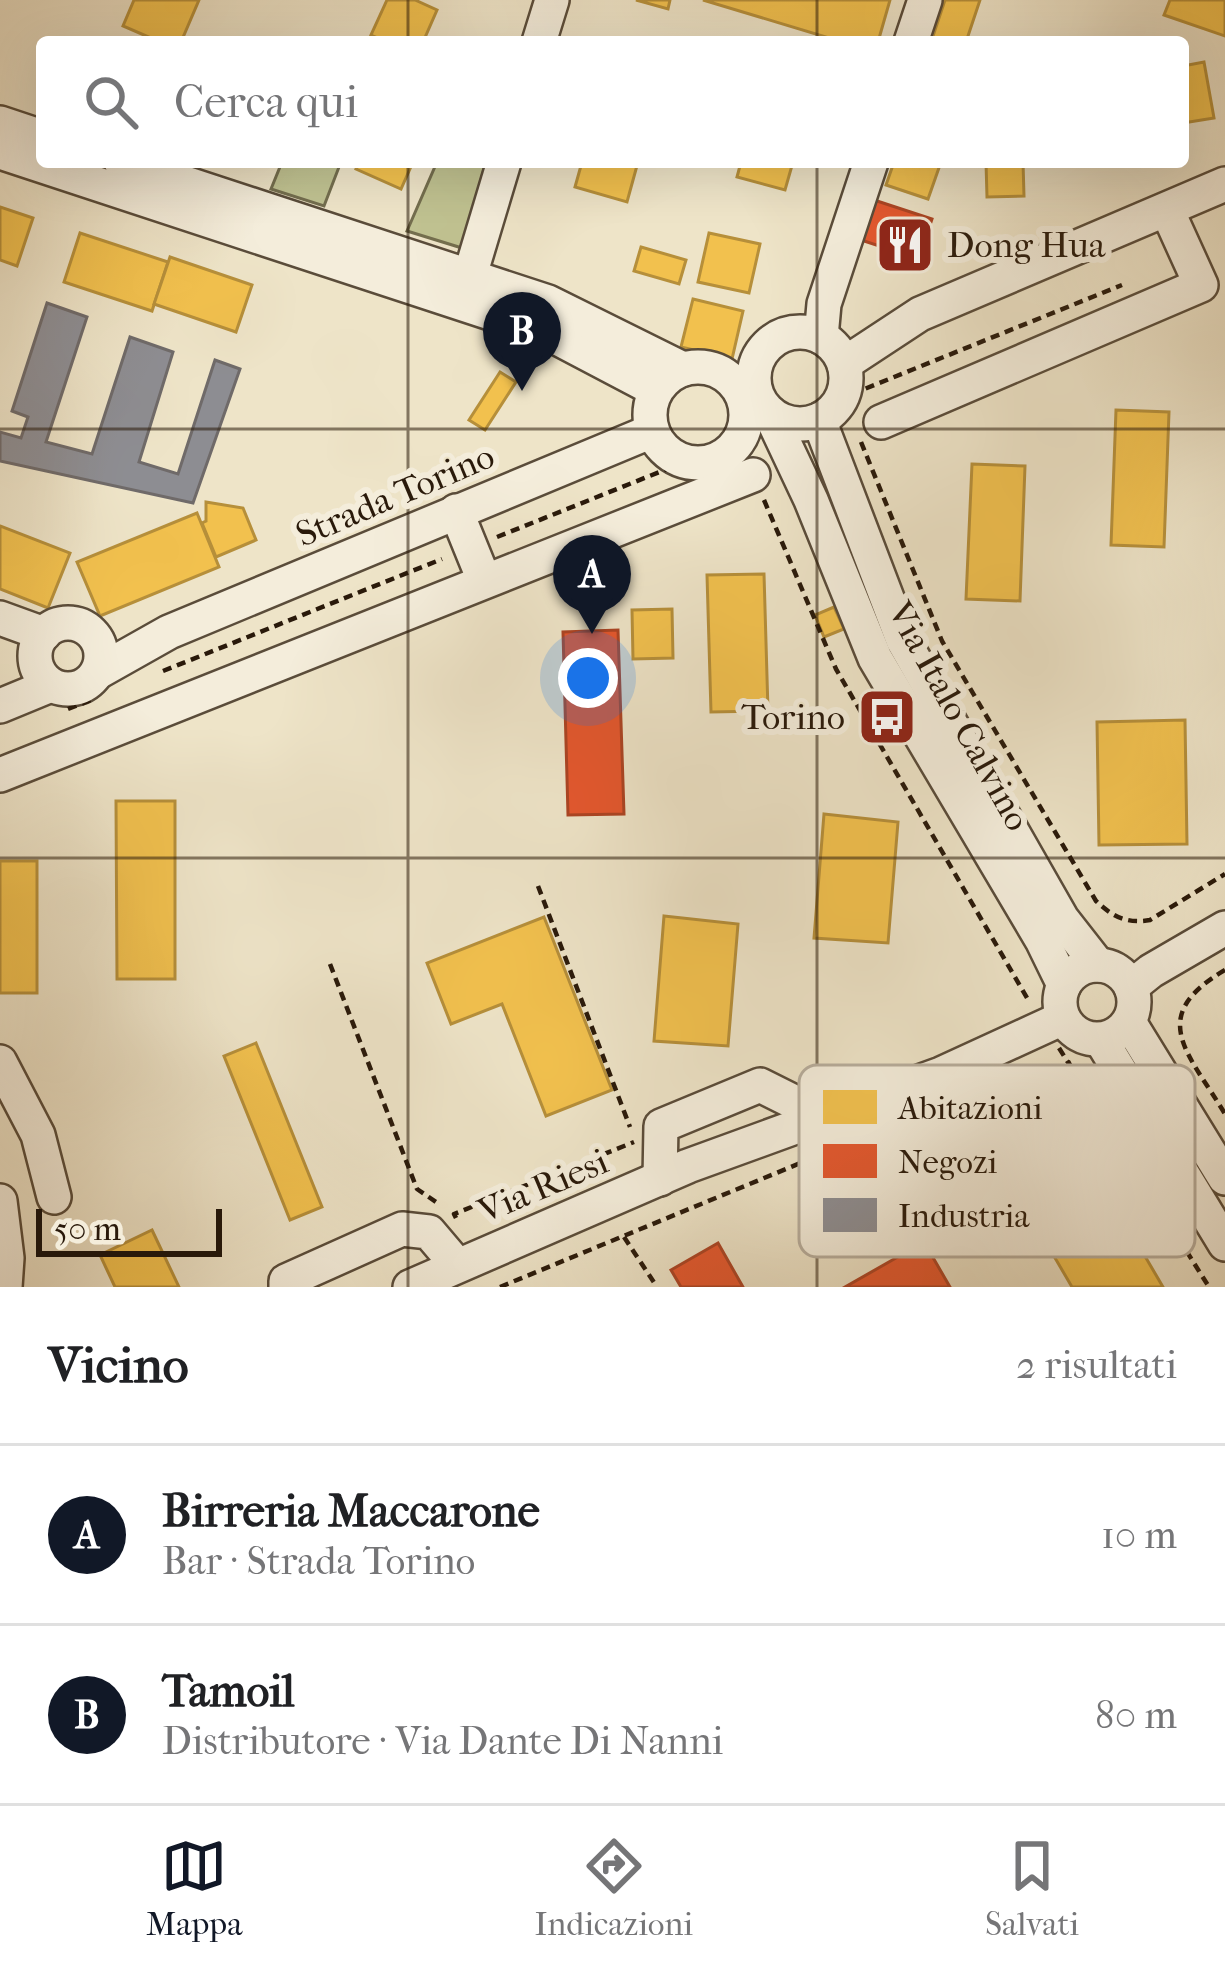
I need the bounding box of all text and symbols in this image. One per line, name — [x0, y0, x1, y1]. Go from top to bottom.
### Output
search box — [36, 36, 1189, 168]
icon: search — [78, 69, 144, 135]
text: Cerca qui — [174, 76, 358, 129]
restaurant icon: Dong Hua — [874, 214, 936, 276]
place label: Dong Hua — [947, 224, 1106, 266]
pin: B — [483, 292, 561, 391]
street label: Strada Torino — [290, 434, 500, 556]
pin: A — [553, 535, 631, 634]
street label: Via Italo Calvino — [878, 593, 1039, 838]
your location — [558, 648, 618, 708]
bus stop icon: Torino — [856, 686, 918, 748]
place label: Torino — [741, 696, 845, 738]
legend — [799, 1065, 1195, 1257]
text: Abitazioni — [896, 1089, 1043, 1128]
street label: Via Riesi — [471, 1140, 614, 1232]
text: Negozi — [898, 1143, 998, 1182]
text: Industria — [898, 1197, 1030, 1236]
scale bar — [36, 1203, 222, 1256]
text: 50 m — [54, 1210, 121, 1249]
text: Vicino — [48, 1335, 189, 1395]
text: 2 risultati — [1016, 1342, 1177, 1388]
text: Birreria Maccarone — [162, 1485, 540, 1538]
text: A — [74, 1512, 100, 1558]
text: 10 m — [1101, 1512, 1177, 1558]
text: Bar · Strada Torino — [162, 1538, 475, 1584]
text: Tamoil — [162, 1665, 295, 1718]
text: B — [74, 1692, 100, 1738]
text: 80 m — [1095, 1692, 1177, 1738]
text: Distributore · Via Dante Di Nanni — [162, 1718, 723, 1764]
tab: Mappa — [146, 1833, 242, 1944]
tab: Indicazioni — [534, 1833, 693, 1944]
tab: Salvati — [985, 1833, 1079, 1944]

